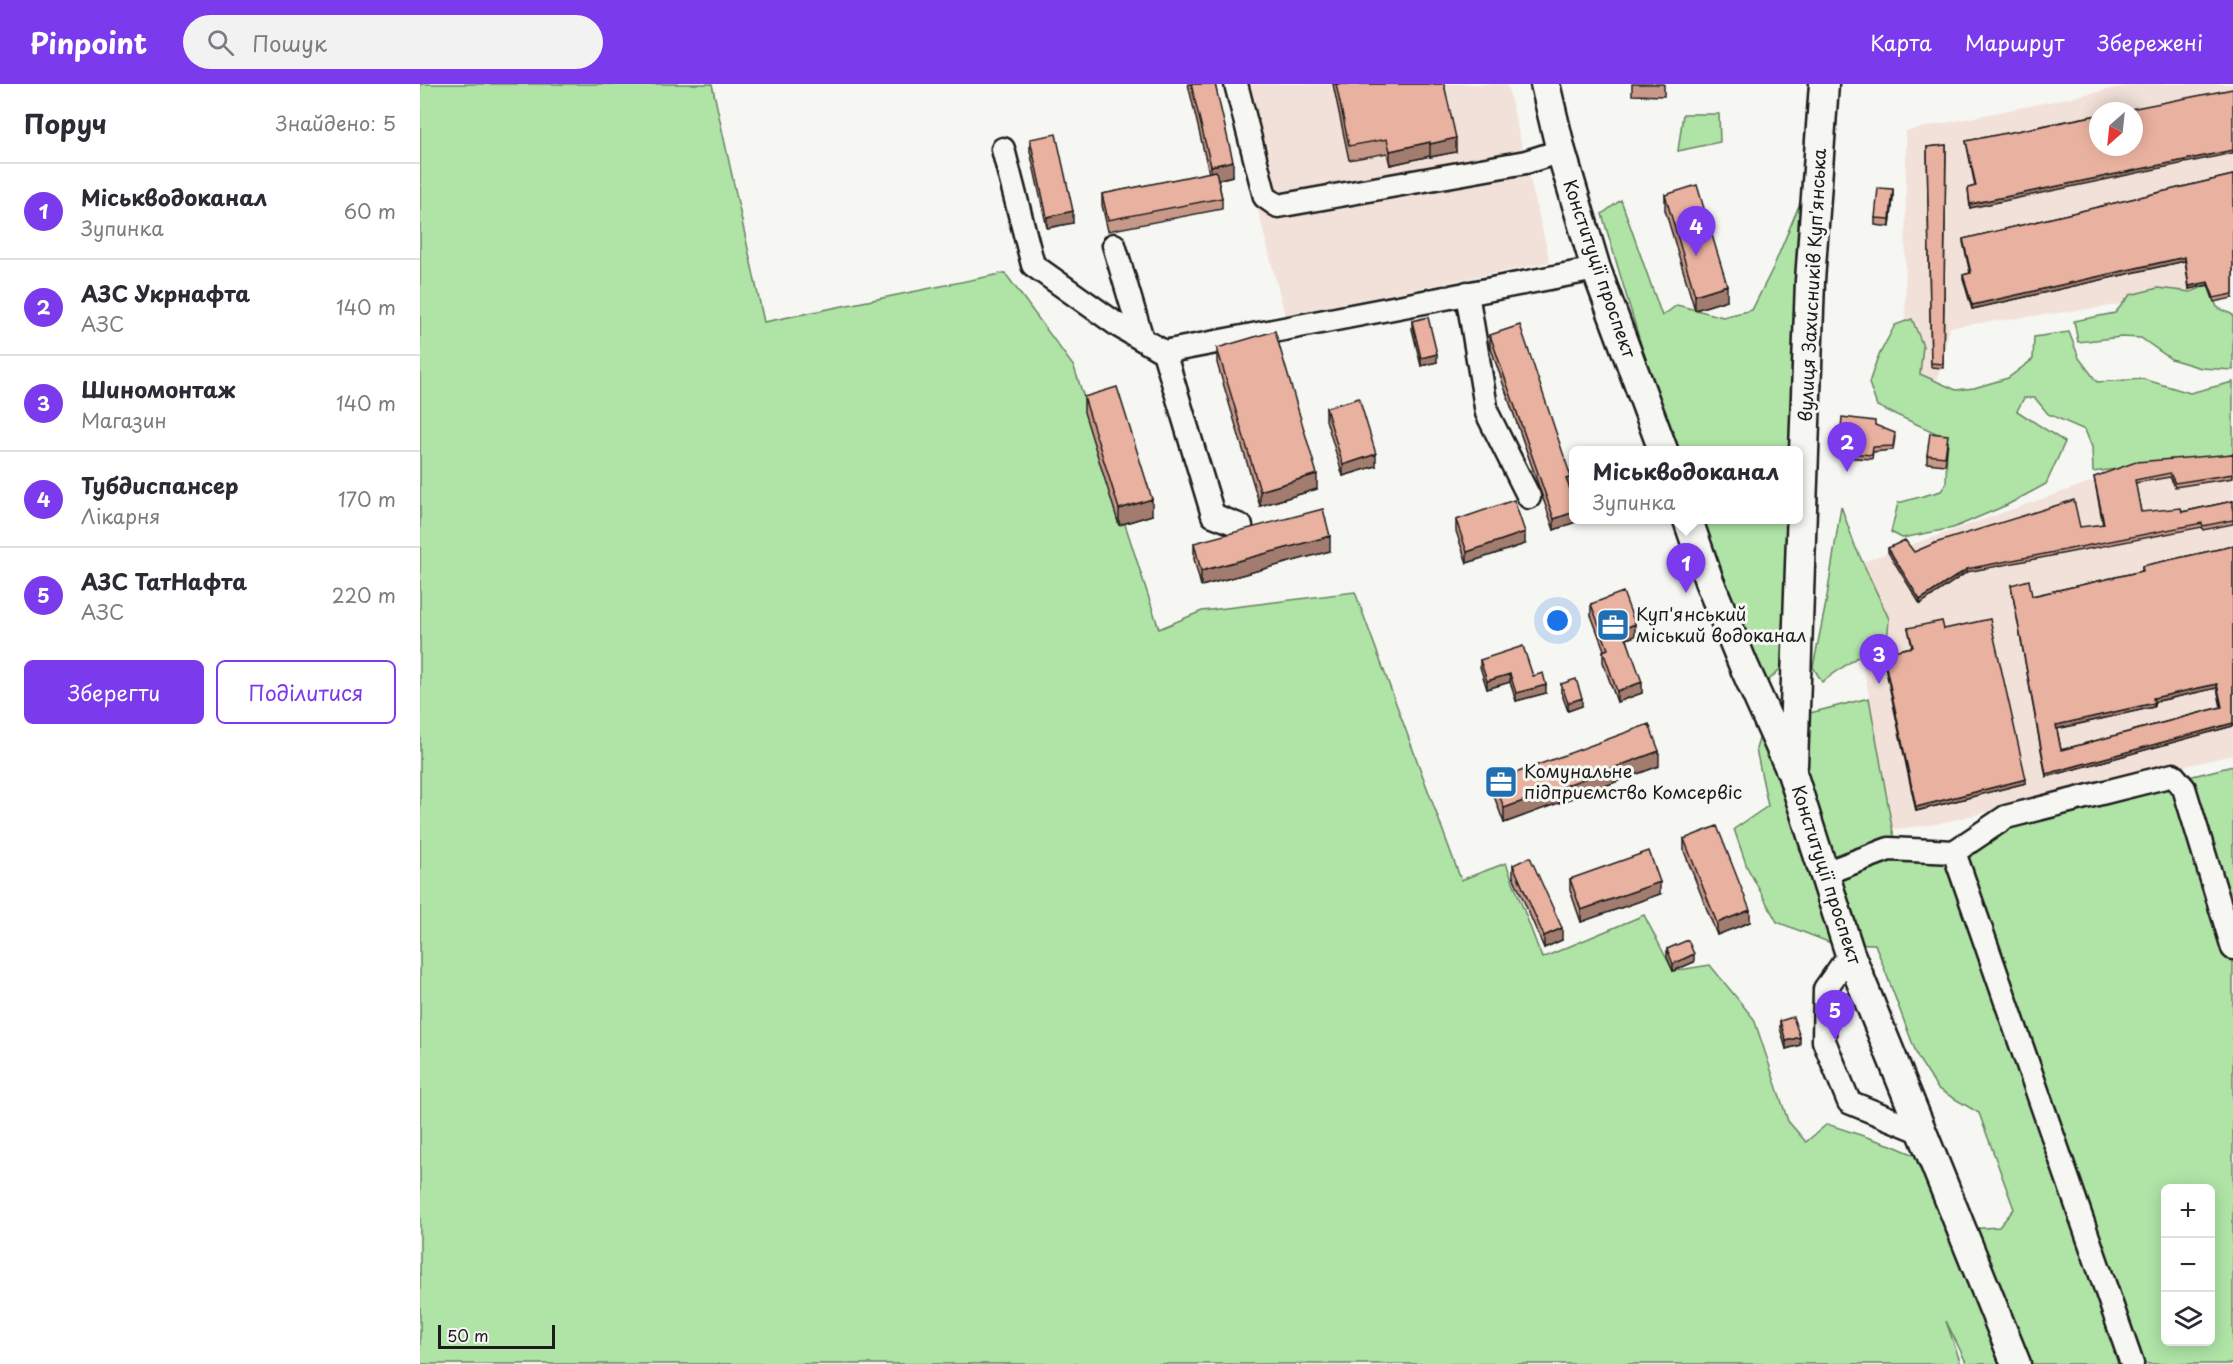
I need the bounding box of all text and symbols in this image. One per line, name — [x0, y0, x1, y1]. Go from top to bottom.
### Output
search box — [183, 15, 603, 69]
text: Pinpoint — [30, 21, 147, 64]
icon: search — [204, 26, 237, 59]
text: Пошук — [252, 26, 327, 59]
text: Карта — [1870, 26, 1932, 58]
text: Маршрут — [1965, 26, 2064, 58]
text: Збережені — [2097, 26, 2203, 58]
north arrow — [2089, 102, 2143, 156]
text: Поруч — [24, 104, 107, 143]
text: Знайдено: 5 — [276, 108, 396, 138]
street label: вулиця Захисників Куп'янська — [1791, 147, 1832, 422]
street label: Конституції проспект — [1557, 176, 1644, 362]
text: Міськводоканал — [81, 180, 267, 213]
text: 1 — [39, 196, 48, 226]
text: 60 m — [344, 196, 396, 226]
pin: 4 — [1676, 206, 1716, 256]
text: Зупинка — [81, 213, 164, 243]
text: АЗС Укрнафта — [81, 276, 250, 309]
text: 2 — [36, 292, 51, 322]
text: 140 m — [336, 292, 396, 322]
text: АЗС — [81, 309, 124, 339]
text: Шиномонтаж — [81, 372, 235, 405]
text: 3 — [37, 388, 50, 418]
text: 140 m — [336, 388, 396, 418]
text: Магазин — [81, 405, 167, 435]
pin: 2 — [1828, 422, 1866, 472]
popup — [1569, 446, 1803, 524]
text: Міськводоканал — [1593, 454, 1779, 487]
text: Тубдиспансер — [81, 468, 239, 501]
text: 4 — [37, 484, 50, 514]
text: 170 m — [338, 484, 396, 514]
text: Зупинка — [1593, 487, 1675, 517]
text: Лікарня — [81, 501, 160, 531]
pin: 1 — [1666, 544, 1706, 593]
text: АЗС ТатНафта — [81, 564, 247, 597]
text: 5 — [37, 580, 50, 610]
text: 220 m — [332, 580, 396, 610]
text: АЗС — [81, 597, 124, 627]
place label: Куп'янський міський водоканал — [1636, 600, 1806, 648]
your location — [1543, 606, 1572, 635]
office icon: Куп'янський міський водоканал — [1595, 607, 1631, 643]
pin: 3 — [1860, 634, 1898, 684]
button: Зберегти — [24, 660, 204, 724]
button: Поділитися — [216, 660, 396, 724]
place label: Комунальне пiдприємство Комсервiс — [1524, 757, 1742, 805]
office icon: Комунальне пiдприємство Комсервiс — [1483, 764, 1519, 800]
street label: Конституції проспект — [1786, 781, 1869, 968]
pin: 5 — [1816, 990, 1854, 1040]
map controls — [2161, 1184, 2215, 1346]
button: + — [2161, 1184, 2215, 1238]
button: − — [2161, 1238, 2215, 1292]
button: layers — [2161, 1292, 2215, 1346]
scale bar — [438, 1322, 555, 1350]
text: 50 m — [447, 1323, 488, 1347]

